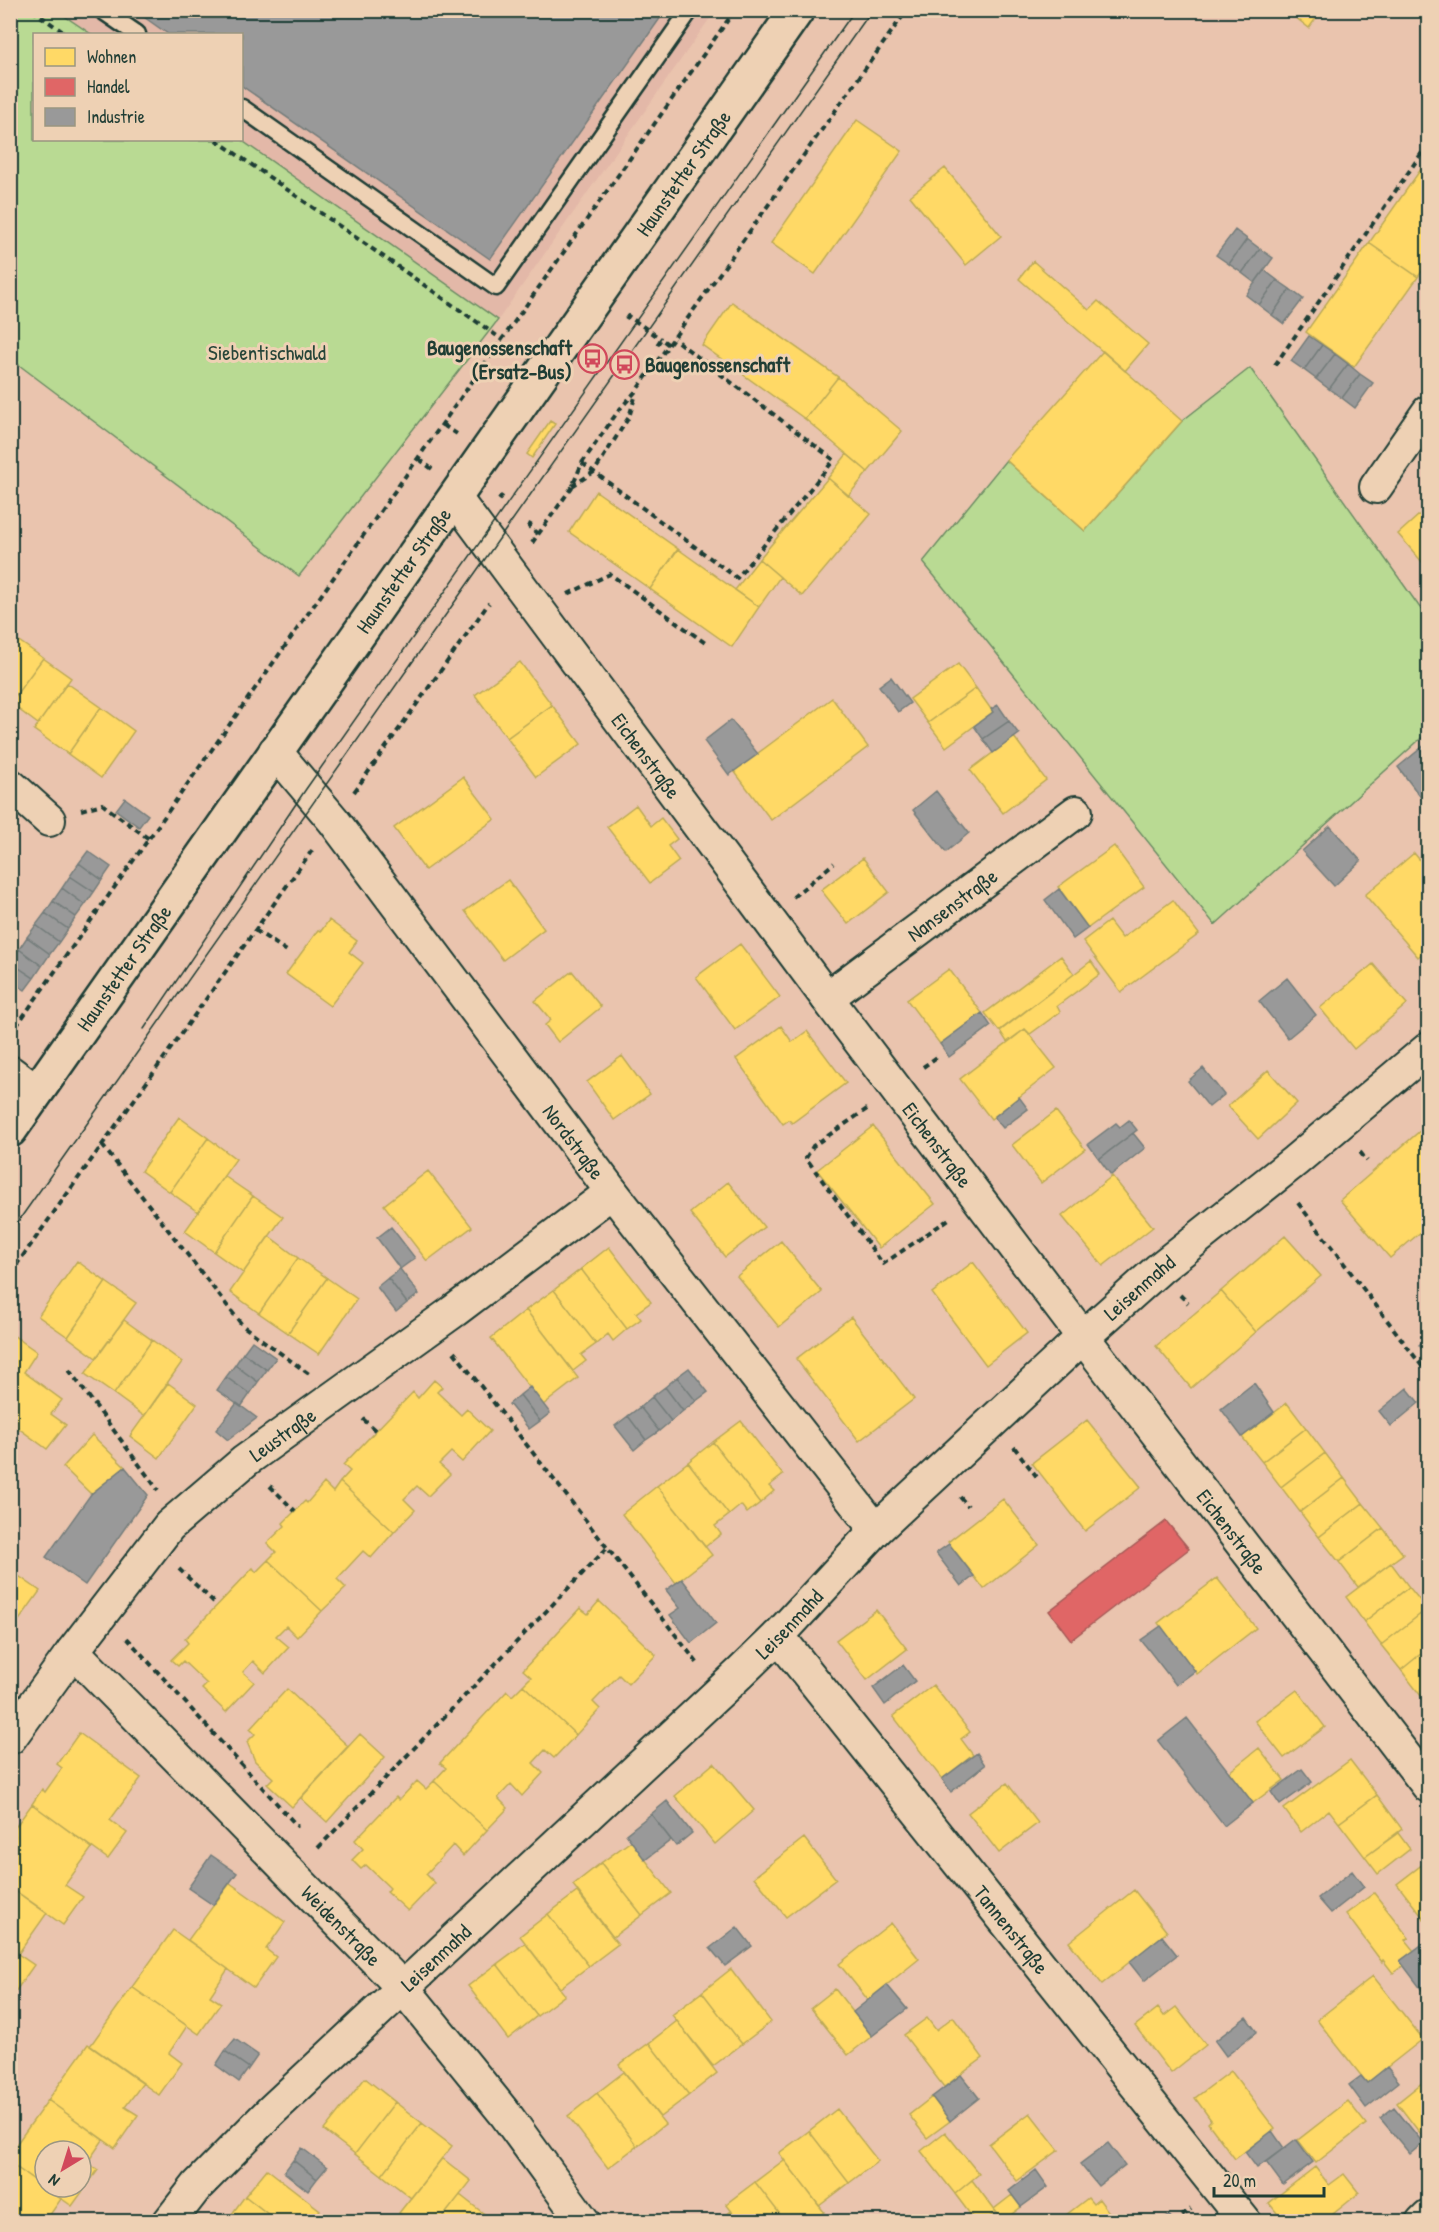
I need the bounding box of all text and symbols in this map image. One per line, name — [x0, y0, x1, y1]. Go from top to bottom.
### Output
legend — [33, 33, 243, 141]
text: Wohnen — [87, 44, 136, 69]
text: Handel — [87, 74, 130, 99]
text: Industrie — [87, 104, 145, 129]
street label: Haunstetter Straße — [629, 104, 737, 242]
place label: Baugenossenschaft (Ersatz-Bus) — [427, 333, 573, 386]
park label: Siebentischwald — [208, 338, 326, 367]
bus stop icon: Baugenossenschaft (Ersatz-Bus) — [577, 343, 609, 375]
bus stop icon: Baugenossenschaft — [608, 348, 640, 380]
place label: Baugenossenschaft — [645, 350, 791, 380]
street label: Haunstetter Straße — [349, 501, 458, 639]
street label: Eichenstraße — [605, 707, 688, 804]
street label: Nansenstraße — [901, 861, 1003, 948]
street label: Haunstetter Straße — [69, 899, 178, 1037]
street label: Eichenstraße — [896, 1096, 979, 1193]
street label: Nordstraße — [536, 1098, 612, 1185]
street label: Leisenmahd — [1097, 1248, 1181, 1327]
street label: Leustraße — [243, 1400, 322, 1468]
street label: Eichenstraße — [1190, 1483, 1274, 1580]
street label: Leisenmahd — [749, 1582, 829, 1665]
street label: Weidenstraße — [295, 1878, 388, 1972]
street label: Tannenstraße — [967, 1879, 1056, 1980]
street label: Leisenmahd — [394, 1917, 477, 1997]
north arrow — [33, 2139, 93, 2199]
scale bar — [1214, 2160, 1324, 2198]
text: 20 m — [1223, 2168, 1256, 2193]
text: N — [43, 2169, 64, 2192]

